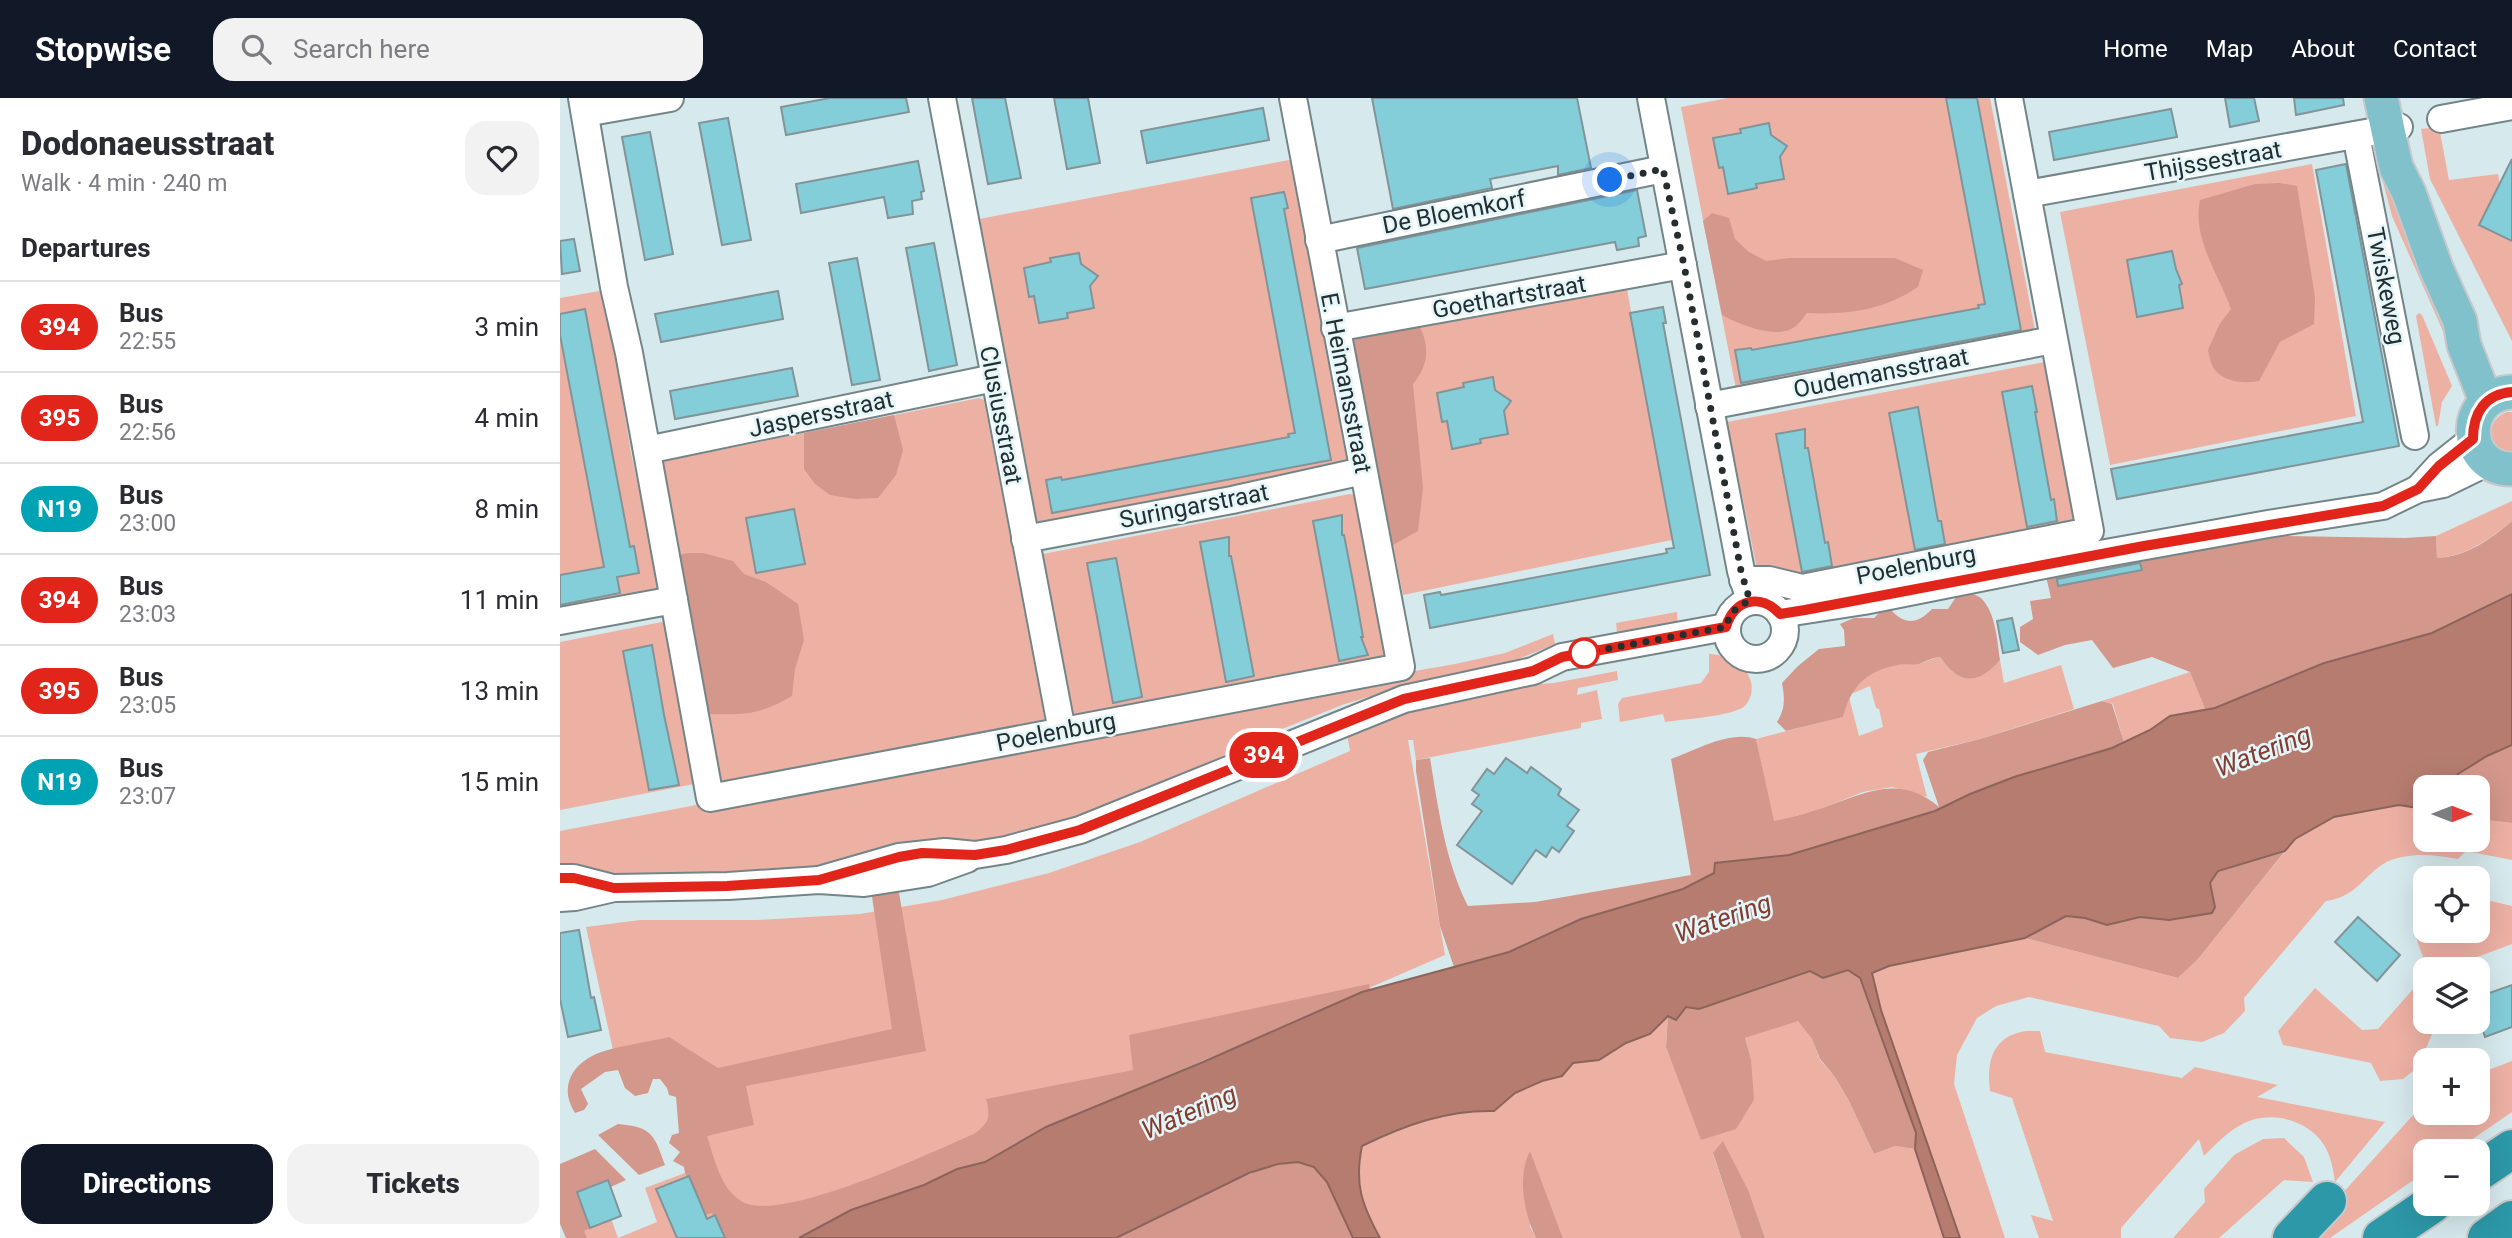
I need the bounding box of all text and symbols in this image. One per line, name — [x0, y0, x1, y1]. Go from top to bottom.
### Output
search box — [213, 18, 703, 81]
text: Stopwise — [35, 30, 171, 69]
icon: search — [237, 30, 275, 68]
text: Search here — [293, 34, 430, 64]
text: Home — [2103, 35, 2168, 63]
text: Map — [2206, 35, 2253, 63]
text: About — [2291, 35, 2355, 63]
text: Contact — [2393, 35, 2477, 63]
button: heart — [465, 121, 539, 195]
text: Dodonaeusstraat — [21, 124, 274, 163]
street label: Thijssestraat — [2142, 135, 2284, 187]
your location — [1592, 162, 1627, 197]
text: Walk · 4 min · 240 m — [21, 170, 227, 197]
street label: De Bloemkorf — [1380, 184, 1529, 240]
street label: Twiskeweg — [2361, 225, 2411, 347]
text: Departures — [21, 233, 151, 263]
street label: Goethartstraat — [1430, 270, 1588, 324]
street label: E. Heimansstraat — [1315, 290, 1377, 476]
text: Bus — [119, 298, 164, 328]
text: 3 min — [474, 312, 539, 342]
text: 394 — [39, 313, 80, 341]
text: 22:55 — [119, 328, 176, 355]
street label: Oudemansstraat — [1791, 342, 1971, 404]
street label: Clusiusstraat — [974, 343, 1028, 487]
street label: Jaspersstraat — [746, 385, 896, 443]
text: Bus — [119, 389, 164, 419]
text: 4 min — [474, 403, 539, 433]
text: 395 — [39, 404, 80, 432]
text: 22:56 — [119, 419, 176, 446]
street label: Suringarstraat — [1117, 478, 1271, 534]
text: Bus — [119, 480, 164, 510]
text: 8 min — [474, 494, 539, 524]
text: N19 — [37, 495, 82, 523]
text: 23:00 — [119, 510, 176, 537]
street label: Poelenburg — [1854, 540, 1978, 590]
text: Bus — [119, 571, 164, 601]
text: 11 min — [460, 585, 539, 615]
text: 394 — [39, 586, 80, 614]
text: 23:03 — [119, 601, 176, 628]
unlabelled marker — [1569, 638, 1599, 668]
text: Bus — [119, 662, 164, 692]
text: 13 min — [460, 676, 539, 706]
text: 395 — [39, 677, 80, 705]
text: 23:05 — [119, 692, 176, 719]
street label: Poelenburg — [994, 707, 1118, 757]
water label: Watering — [2211, 719, 2315, 783]
line badge: 394 — [1224, 732, 1304, 778]
text: 394 — [1243, 741, 1285, 769]
text: Bus — [119, 753, 164, 783]
text: 15 min — [460, 767, 539, 797]
text: N19 — [37, 768, 82, 796]
north arrow — [2413, 775, 2490, 852]
map controls — [2413, 775, 2490, 1216]
text: 23:07 — [119, 783, 176, 810]
button: locate — [2413, 866, 2490, 943]
water label: Watering — [1671, 888, 1775, 948]
button: layers — [2413, 957, 2490, 1034]
button: + — [2413, 1048, 2490, 1125]
water label: Watering — [1137, 1079, 1241, 1145]
button: − — [2413, 1139, 2490, 1216]
button: Directions — [21, 1144, 273, 1224]
button: Tickets — [287, 1144, 539, 1224]

